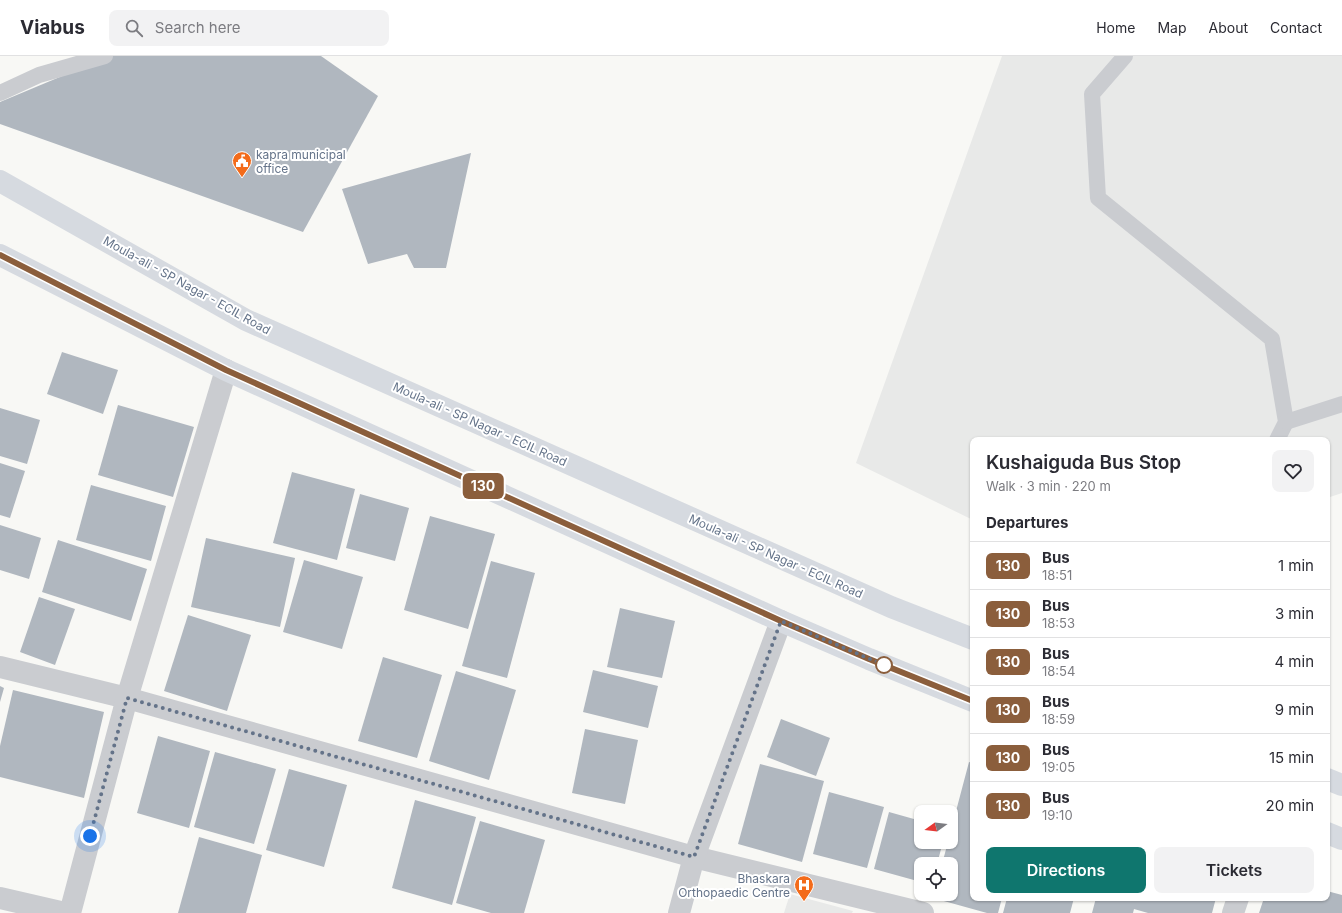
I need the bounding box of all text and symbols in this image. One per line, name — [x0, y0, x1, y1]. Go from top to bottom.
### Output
search box — [109, 10, 389, 46]
text: Viabus — [20, 16, 85, 39]
icon: search — [123, 17, 145, 39]
text: Search here — [155, 18, 241, 37]
text: Home — [1096, 19, 1135, 36]
text: Map — [1157, 19, 1187, 36]
text: About — [1209, 19, 1248, 36]
text: Contact — [1270, 19, 1322, 36]
place label: kapra municipal office — [256, 147, 346, 176]
public building icon: kapra municipal office — [231, 150, 253, 178]
street label: Moula-ali - SP Nagar - ECIL Road — [101, 233, 273, 337]
street label: Moula-ali - SP Nagar - ECIL Road — [391, 379, 569, 469]
button: heart — [1272, 450, 1314, 492]
text: Kushaiguda Bus Stop — [986, 451, 1181, 474]
line badge: 130 — [460, 473, 506, 499]
text: 130 — [471, 477, 495, 494]
text: Walk · 3 min · 220 m — [986, 478, 1111, 494]
street label: Moula-ali - SP Nagar - ECIL Road — [687, 511, 865, 601]
text: Departures — [986, 513, 1068, 532]
text: Bus — [1042, 548, 1070, 567]
text: 1 min — [1278, 556, 1314, 575]
text: 130 — [996, 557, 1020, 574]
text: 18:51 — [1042, 567, 1072, 583]
text: Bus — [1042, 596, 1070, 615]
text: 3 min — [1275, 604, 1314, 623]
text: 130 — [996, 605, 1020, 622]
text: 18:53 — [1042, 615, 1075, 631]
text: Bus — [1042, 644, 1070, 663]
text: 4 min — [1274, 652, 1314, 671]
text: 130 — [996, 653, 1020, 670]
unlabelled marker — [875, 656, 893, 674]
text: 18:54 — [1042, 663, 1075, 679]
text: Bus — [1042, 692, 1070, 711]
text: 9 min — [1275, 700, 1314, 719]
text: 130 — [996, 701, 1020, 718]
text: 18:59 — [1042, 711, 1075, 727]
text: Bus — [1042, 740, 1070, 759]
text: 15 min — [1269, 748, 1314, 767]
text: 130 — [996, 749, 1020, 766]
text: 19:05 — [1042, 759, 1075, 775]
text: Bus — [1042, 788, 1070, 807]
text: 20 min — [1266, 796, 1314, 815]
text: 130 — [996, 797, 1020, 814]
north arrow — [914, 805, 958, 849]
map controls — [914, 805, 958, 901]
text: 19:10 — [1042, 807, 1073, 823]
your location — [80, 826, 100, 846]
button: Directions — [986, 847, 1146, 893]
button: Tickets — [1154, 847, 1314, 893]
button: locate — [914, 857, 958, 901]
place label: Bhaskara Orthopaedic Centre — [678, 871, 790, 900]
hospital icon: Bhaskara Orthopaedic Centre — [793, 874, 815, 902]

